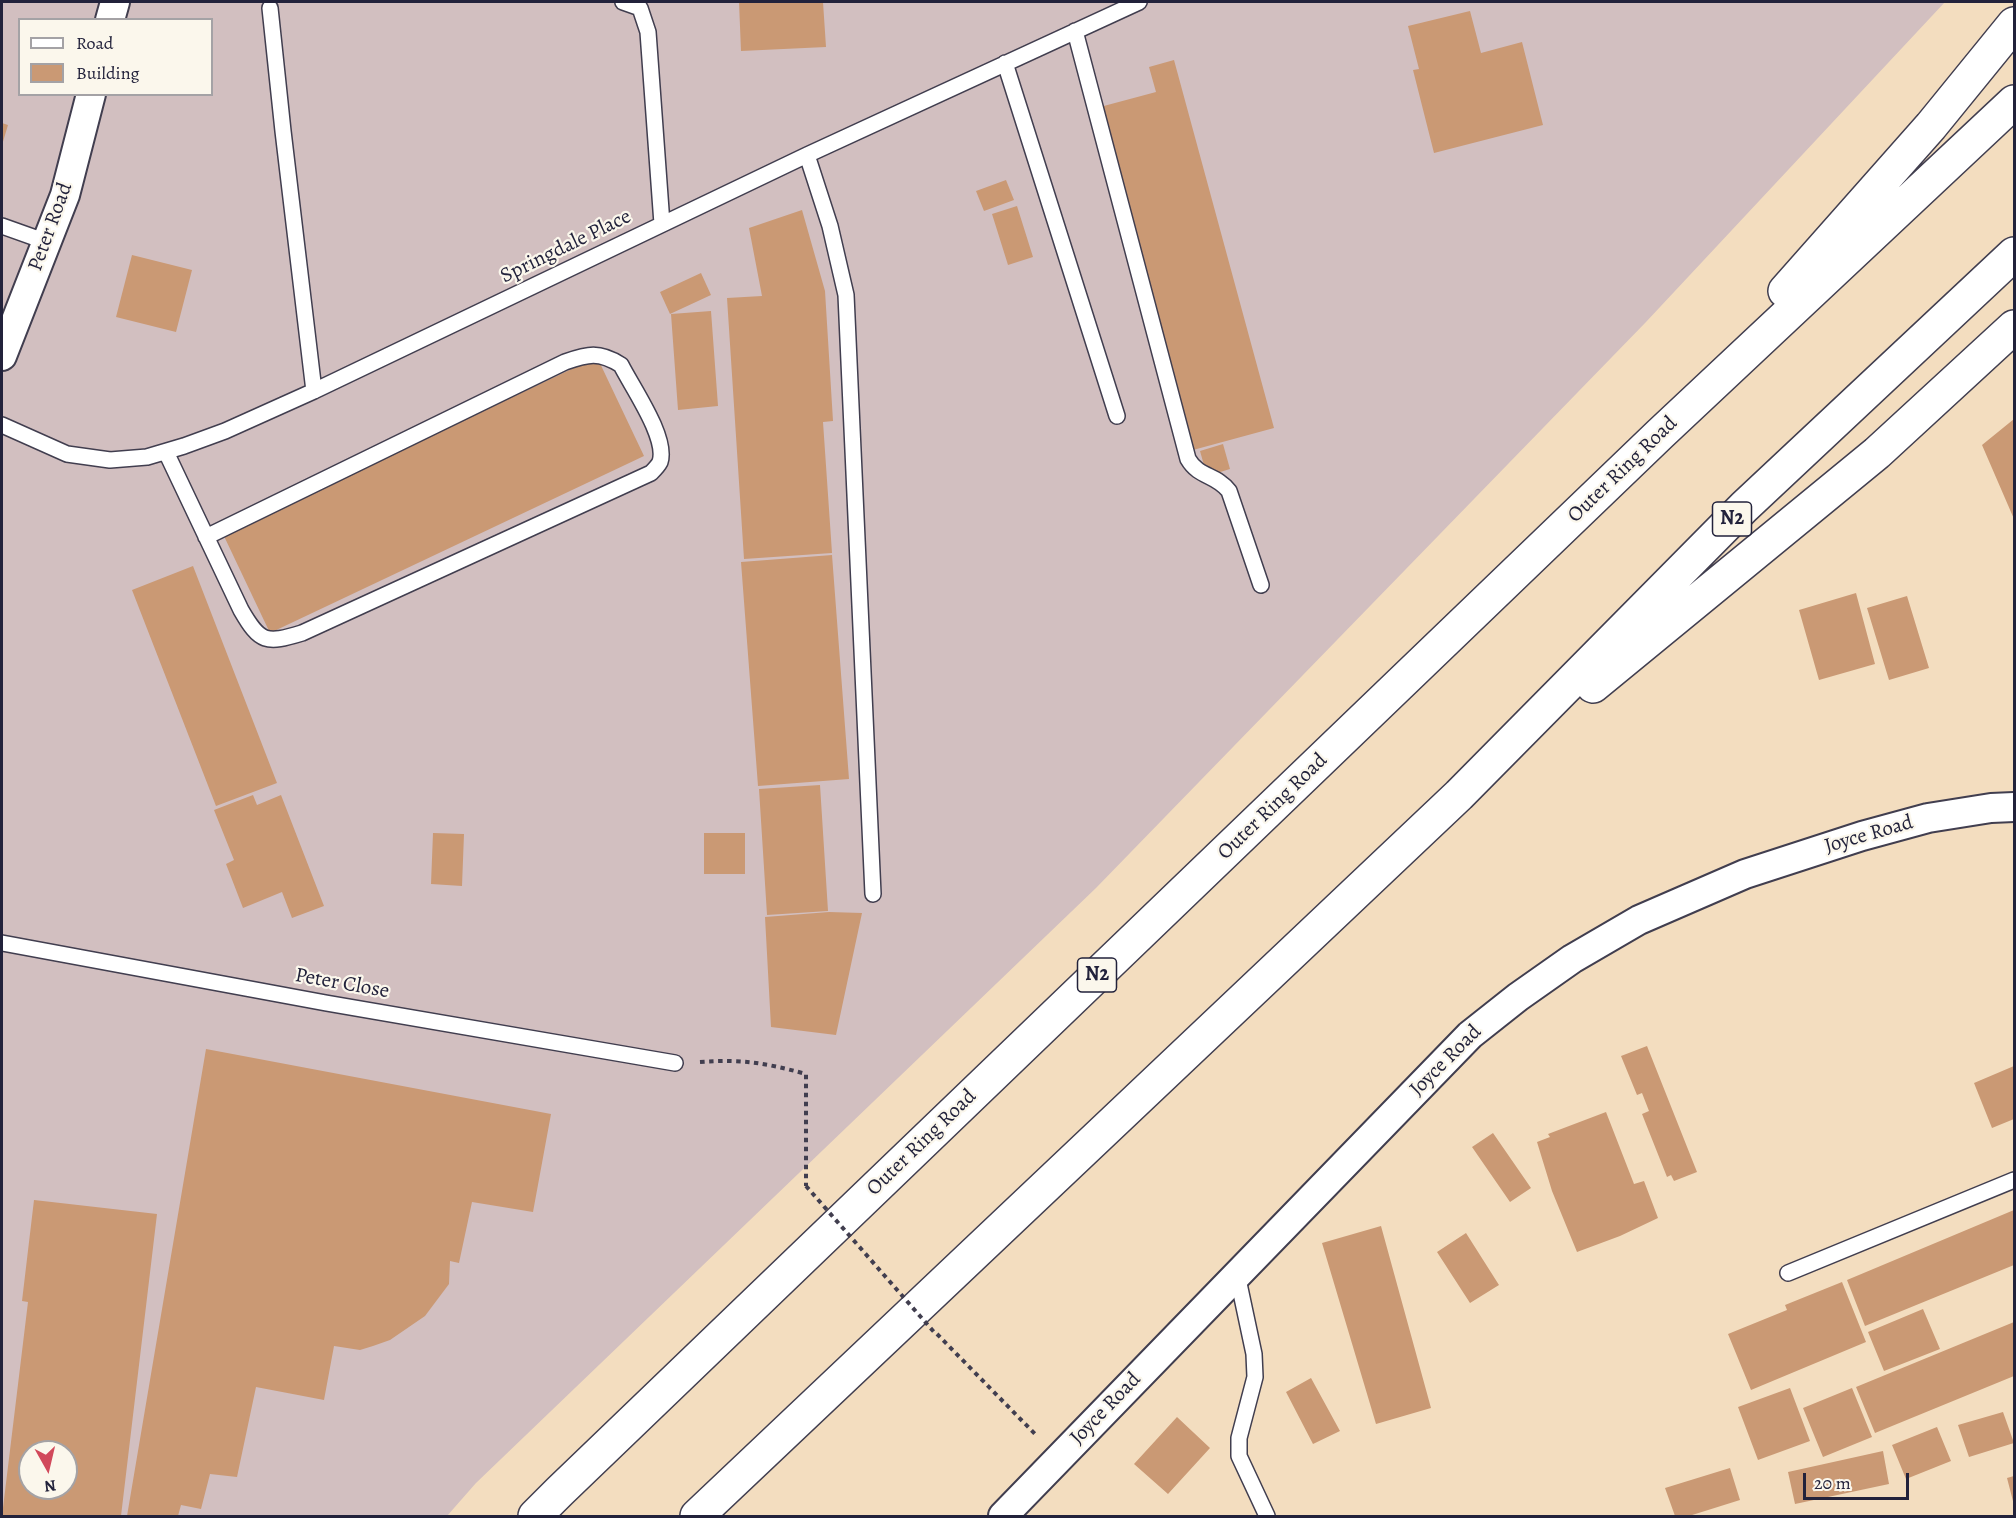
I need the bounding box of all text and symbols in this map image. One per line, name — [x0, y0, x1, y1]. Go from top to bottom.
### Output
legend — [18, 18, 213, 96]
text: Road — [76, 31, 113, 55]
text: Building — [76, 61, 140, 85]
street label: Peter Road — [23, 179, 79, 275]
street label: Springdale Place — [496, 204, 636, 290]
street label: Outer Ring Road — [1563, 411, 1683, 529]
road number: N2 — [1712, 502, 1752, 536]
street label: Outer Ring Road — [1213, 748, 1333, 866]
street label: Joyce Road — [1822, 810, 1916, 860]
road number: N2 — [1078, 958, 1116, 992]
street label: Peter Close — [293, 963, 391, 1005]
street label: Joyce Road — [1405, 1020, 1487, 1102]
street label: Outer Ring Road — [862, 1084, 982, 1202]
street label: Joyce Road — [1065, 1367, 1147, 1451]
north arrow — [18, 1440, 78, 1500]
scale bar — [1806, 1461, 1912, 1499]
text: 20 m — [1814, 1471, 1851, 1495]
text: N — [43, 1474, 58, 1498]

